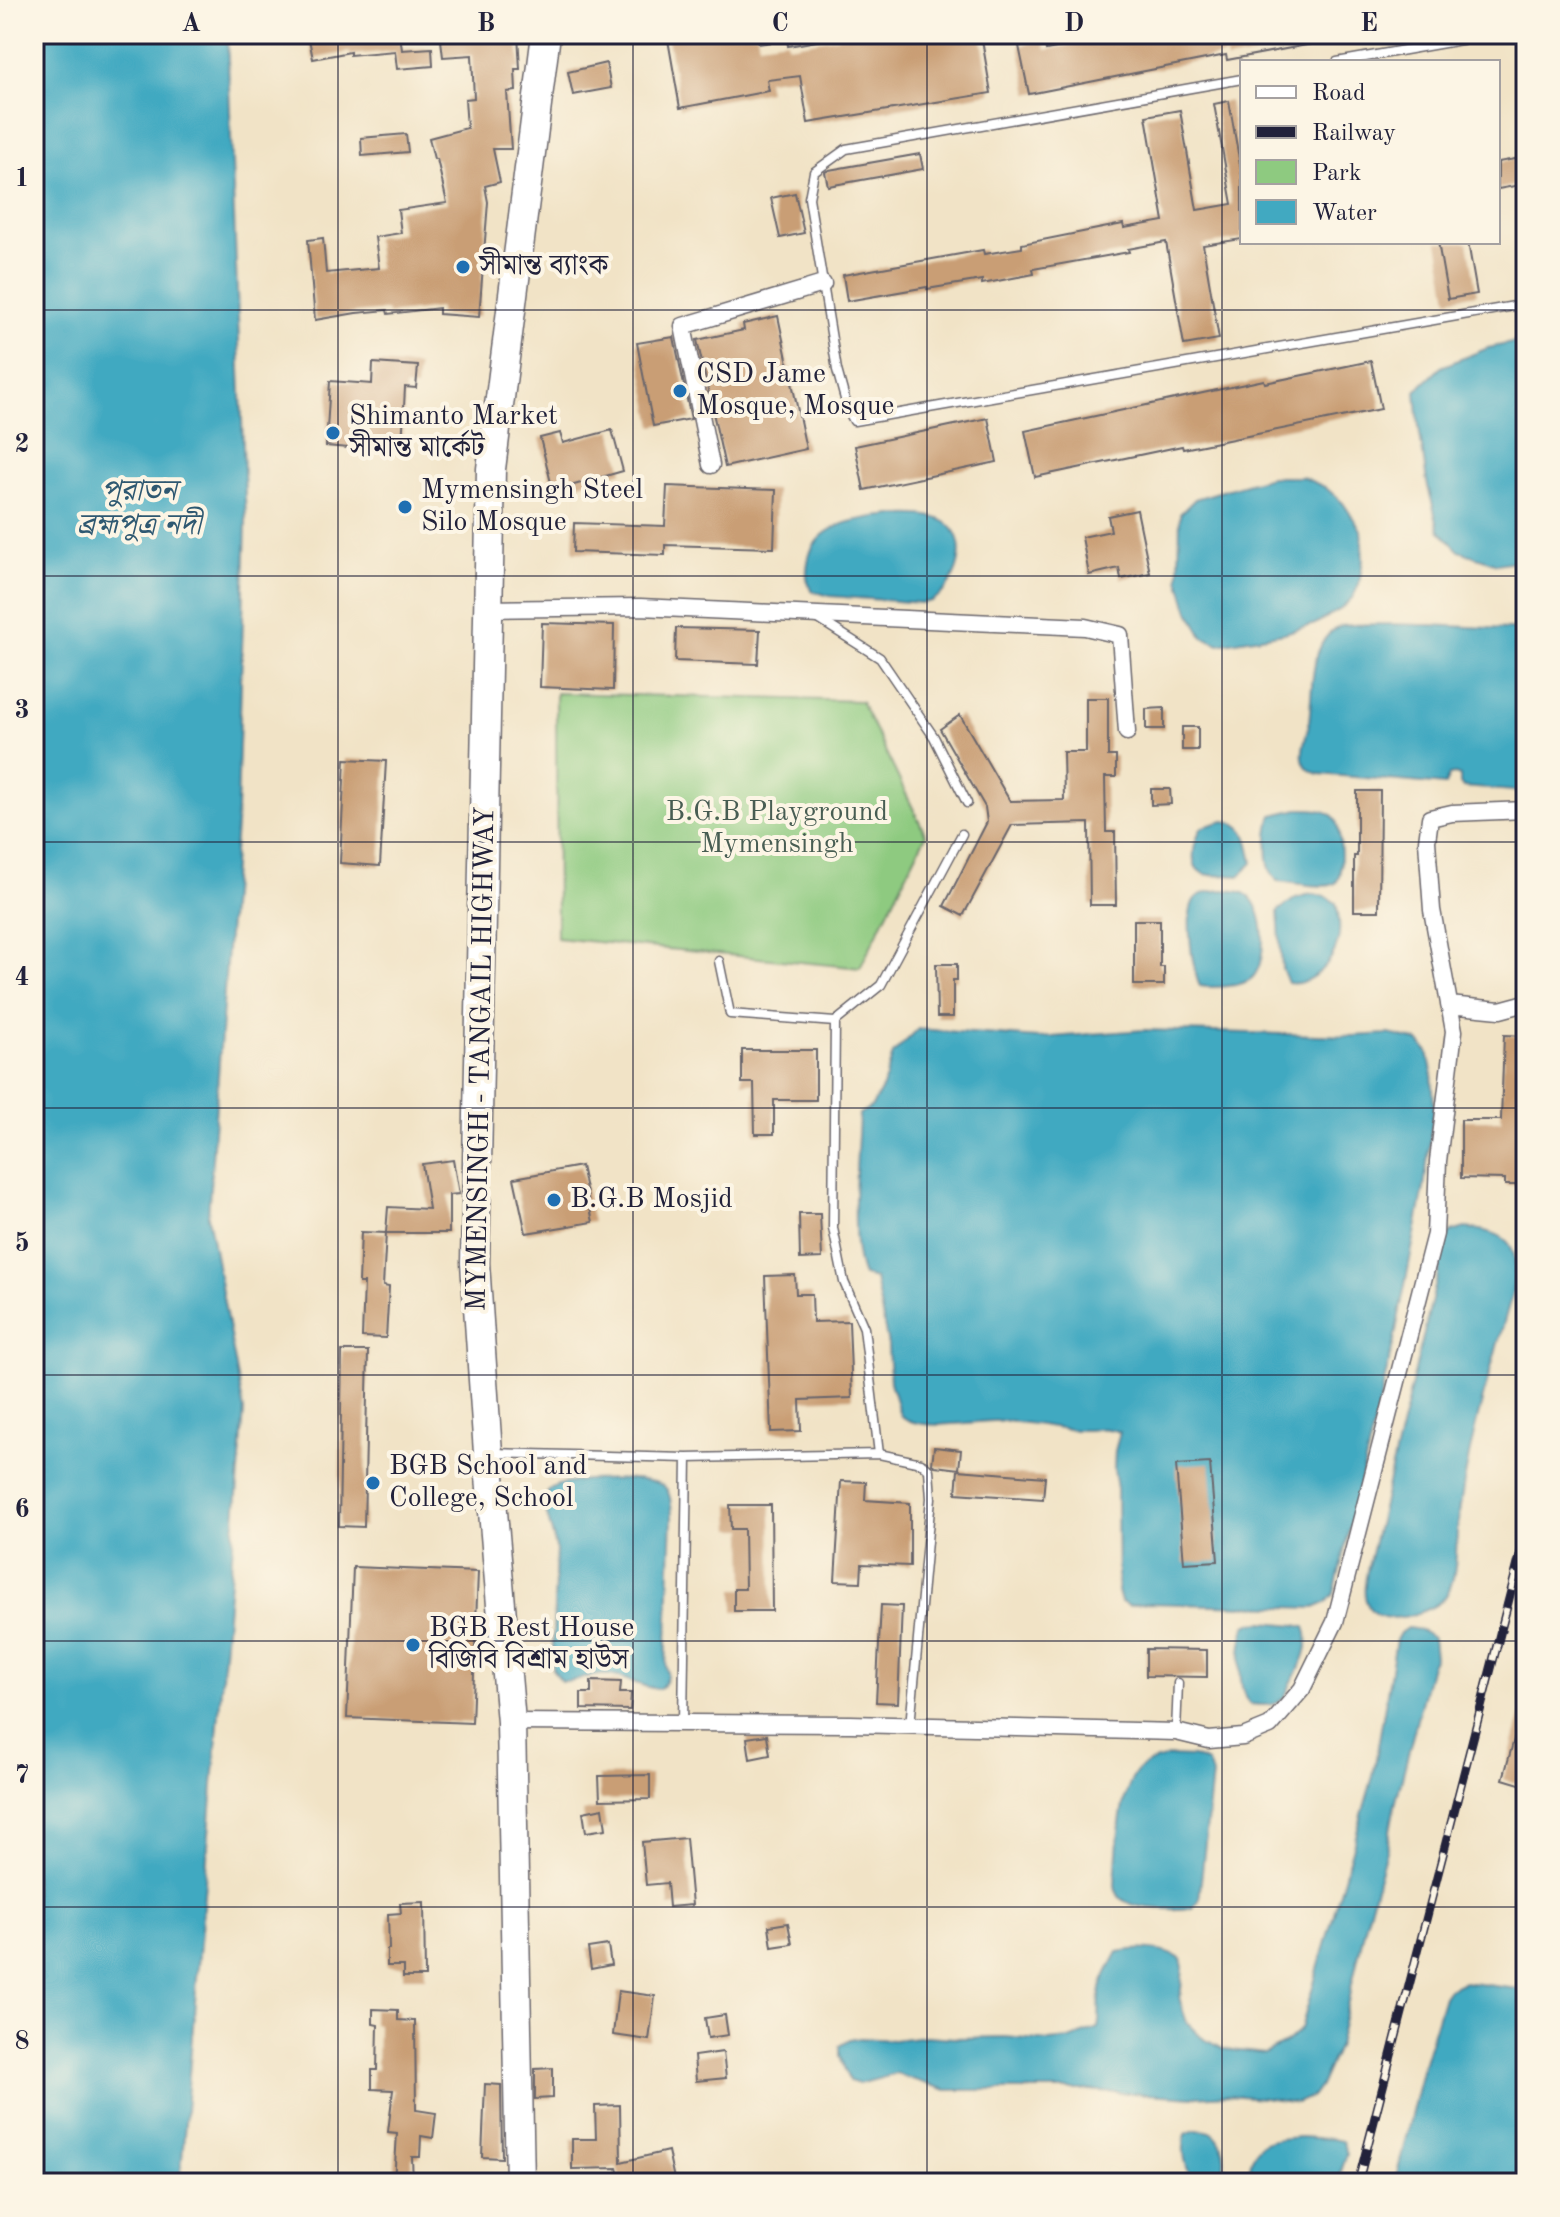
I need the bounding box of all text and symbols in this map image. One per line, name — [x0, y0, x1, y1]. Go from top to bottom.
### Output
text: A — [181, 11, 201, 37]
text: B — [477, 11, 495, 37]
text: C — [771, 11, 789, 37]
text: D — [1064, 11, 1084, 37]
text: E — [1360, 11, 1378, 37]
legend — [1240, 60, 1500, 244]
text: Road — [1312, 82, 1365, 106]
text: Railway — [1312, 122, 1396, 146]
text: Park — [1312, 162, 1361, 186]
text: 1 — [14, 166, 30, 192]
text: Water — [1312, 202, 1377, 226]
place label: সীমান্ত ব্যাংক — [478, 247, 610, 281]
marker: সীমান্ত ব্যাংক — [454, 258, 472, 276]
place label: CSD Jame Mosque, Mosque — [696, 361, 894, 421]
marker: CSD Jame Mosque, Mosque — [671, 382, 689, 400]
place label: Shimanto Market সীমান্ত মার্কেট — [348, 403, 558, 463]
marker: Shimanto Market সীমান্ত মার্কেট — [324, 424, 342, 442]
text: 2 — [14, 432, 30, 458]
water label: পুরাতন ব্রহ্মপুত্র নদী — [77, 477, 204, 542]
place label: Mymensingh Steel Silo Mosque — [421, 477, 643, 537]
marker: Mymensingh Steel Silo Mosque — [396, 498, 414, 516]
text: 3 — [14, 698, 30, 724]
park label: B.G.B Playground Mymensingh — [666, 799, 888, 859]
street label: MYMENSINGH - TANGAIL HIGHWAY — [464, 806, 500, 1312]
text: 4 — [14, 965, 30, 991]
place label: B.G.B Mosjid — [570, 1186, 733, 1214]
marker: B.G.B Mosjid — [545, 1191, 563, 1209]
text: 5 — [14, 1231, 30, 1257]
place label: BGB School and College, School — [389, 1453, 587, 1513]
marker: BGB School and College, School — [364, 1474, 382, 1492]
text: 6 — [14, 1497, 30, 1523]
place label: BGB Rest House বিজিবি বিশ্রাম হাউস — [428, 1615, 634, 1675]
marker: BGB Rest House বিজিবি বিশ্রাম হাউস — [404, 1636, 422, 1654]
text: 7 — [14, 1763, 30, 1789]
text: 8 — [14, 2029, 30, 2055]

